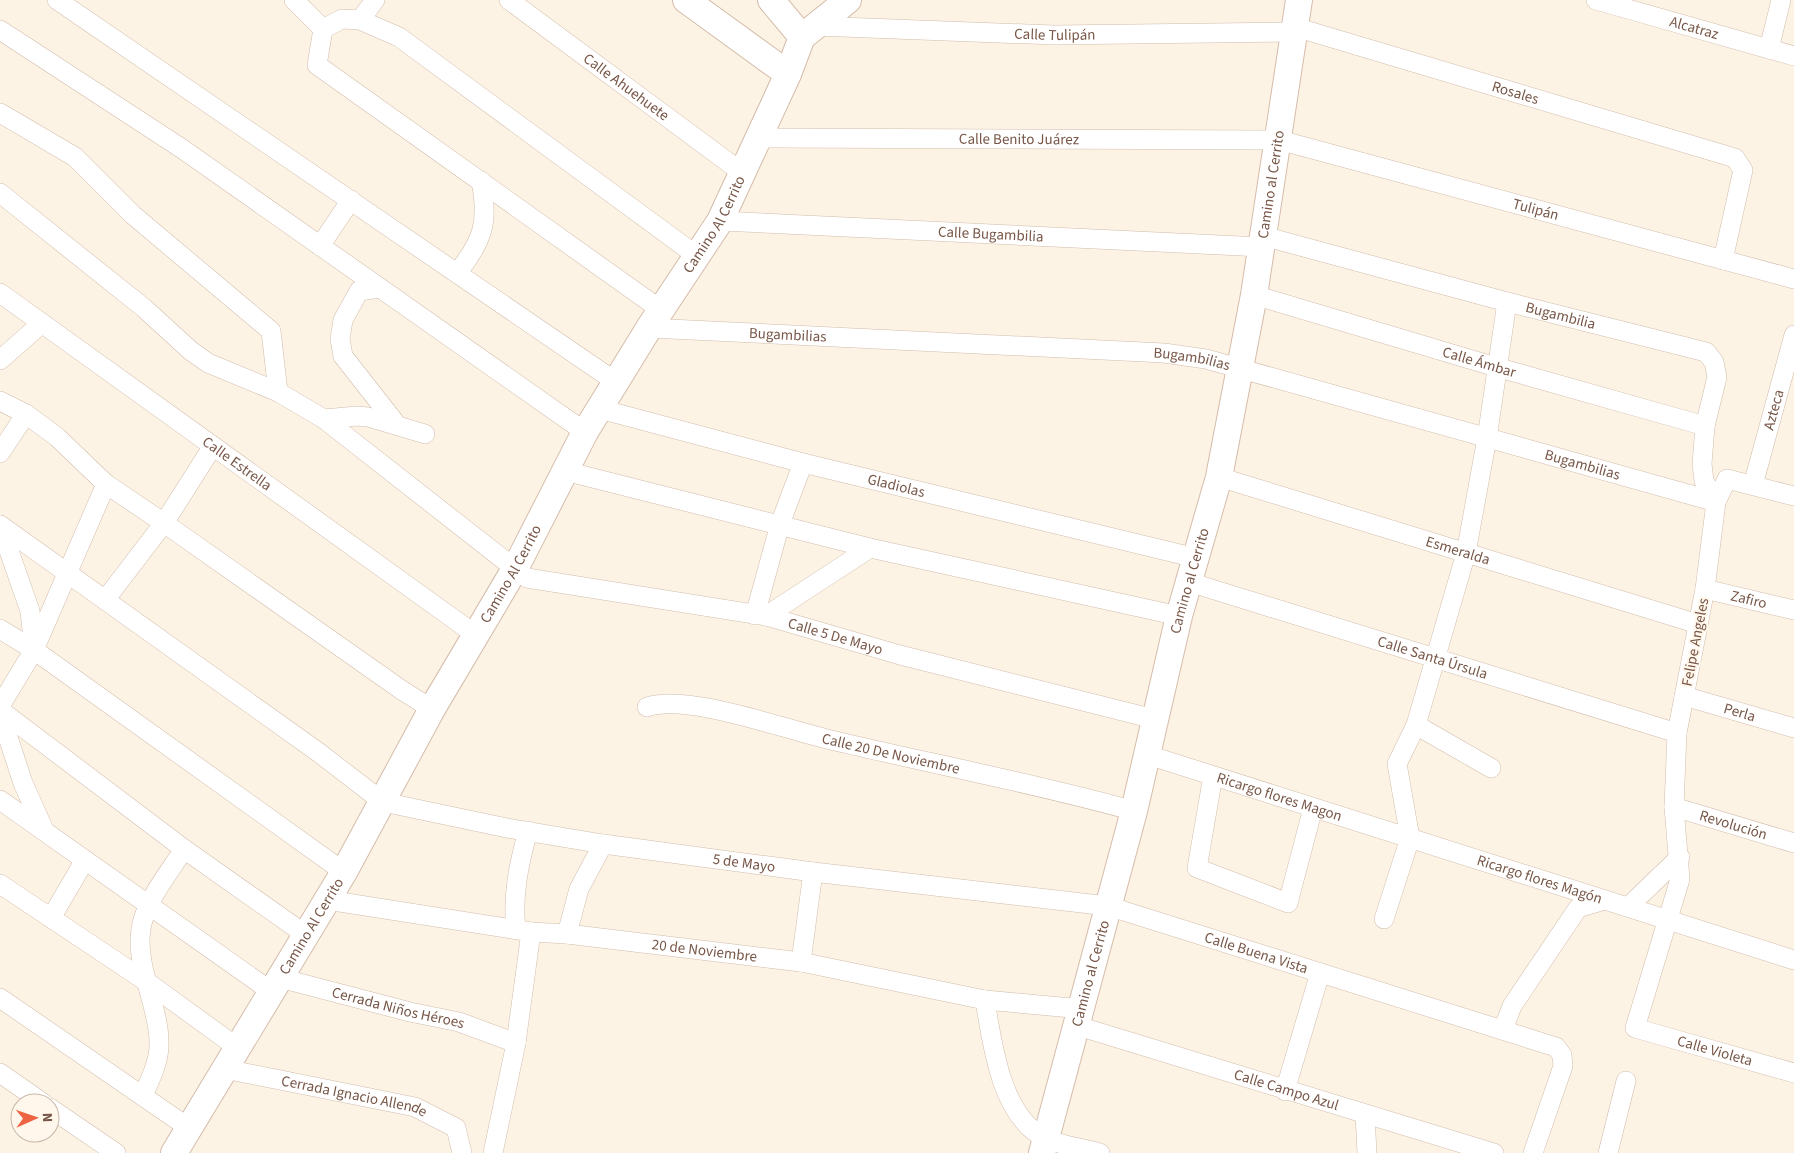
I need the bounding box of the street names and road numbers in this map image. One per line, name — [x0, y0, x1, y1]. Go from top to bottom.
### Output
street label: Alcatraz — [1667, 11, 1721, 45]
street label: Calle Tulipán — [1014, 24, 1096, 46]
street label: Calle Ahuehuete — [579, 48, 673, 126]
street label: Rosales — [1489, 76, 1541, 110]
street label: Calle Benito Juárez — [959, 129, 1079, 150]
street label: Camino al Cerrito — [1253, 129, 1290, 240]
street label: Camino Al Cerrito — [678, 172, 751, 278]
street label: Tulipán — [1510, 194, 1561, 226]
street label: Calle Bugambilia — [937, 221, 1044, 248]
street label: Bugambilia — [1523, 297, 1598, 335]
street label: Bugambilias — [748, 323, 827, 348]
street label: Calle Ámbar — [1440, 342, 1519, 383]
street label: Bugambilias — [1153, 343, 1233, 376]
street label: Azteca — [1758, 387, 1790, 433]
street label: Calle Estrella — [198, 432, 276, 496]
street label: Bugambilias — [1542, 444, 1623, 486]
street label: Gladiolas — [865, 469, 927, 503]
street label: Camino Al Cerrito — [475, 521, 547, 627]
street label: Camino al Cerrito — [1165, 525, 1215, 636]
street label: Esmeralda — [1423, 531, 1493, 571]
street label: Zafiro — [1728, 585, 1769, 614]
street label: Felipe Angeles — [1677, 596, 1714, 688]
street label: Calle 5 De Mayo — [785, 613, 885, 660]
street label: Calle Santa Úrsula — [1375, 631, 1490, 685]
street label: Perla — [1721, 698, 1758, 727]
street label: Calle 20 De Noviembre — [820, 728, 962, 780]
street label: Ricargo flores Magon — [1214, 767, 1345, 827]
street label: Revolución — [1697, 805, 1770, 845]
street label: 5 de Mayo — [711, 849, 776, 878]
street label: Ricargo flores Magón — [1474, 850, 1605, 910]
street label: Camino Al Cerrito — [274, 874, 349, 979]
street label: Camino al Cerrito — [1066, 918, 1115, 1029]
street label: Calle Buena Vista — [1202, 927, 1310, 979]
street label: 20 de Noviembre — [651, 934, 758, 968]
street label: Cerrada Niños Héroes — [330, 982, 468, 1034]
street label: Calle Violeta — [1675, 1030, 1755, 1072]
street label: Calle Campo Azul — [1231, 1064, 1342, 1116]
street label: Cerrada Ignacio Allende — [279, 1070, 431, 1123]

